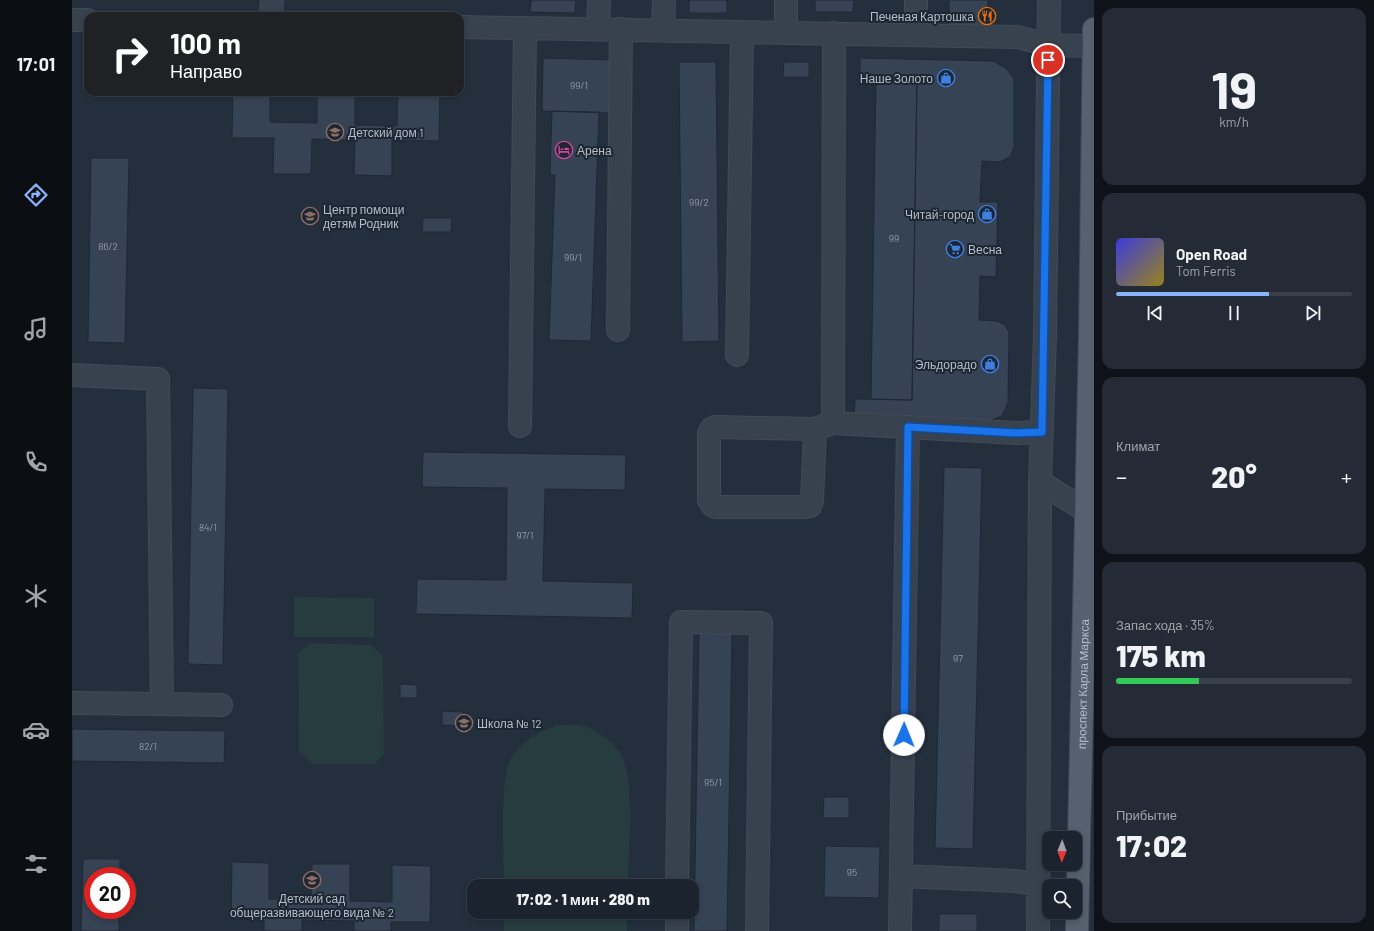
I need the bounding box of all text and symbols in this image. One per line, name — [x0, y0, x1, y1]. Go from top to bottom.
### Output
restaurant icon: Печеная Картошка — [977, 6, 997, 26]
place label: Печеная Картошка — [870, 9, 974, 24]
text: 100 m — [170, 26, 241, 60]
icon: right — [104, 28, 156, 80]
pin — [1031, 43, 1065, 77]
icon: arrive — [1037, 49, 1059, 71]
text: 17:01 — [17, 53, 55, 75]
text: 19 — [1211, 57, 1257, 119]
text: Направо — [170, 60, 242, 82]
shop icon: Наше Золото — [936, 68, 956, 88]
place label: Наше Золото — [860, 71, 933, 85]
house number: 99/1 — [570, 79, 588, 91]
text: km/h — [1219, 114, 1249, 130]
school or university icon: Детский дом 1 — [325, 122, 345, 142]
place label: Детский дом 1 — [348, 125, 423, 140]
hotel icon: Арена — [554, 140, 574, 160]
place label: Арена — [577, 143, 612, 158]
icon: directions — [22, 181, 50, 209]
house number: 99/2 — [689, 196, 709, 208]
place label: Центр помощи детям Родник — [323, 202, 404, 231]
shop icon: Читай-город — [977, 204, 997, 224]
school or university icon: Центр помощи детям Родник — [300, 206, 320, 226]
place label: Читай-город — [905, 207, 974, 222]
house number: 99 — [889, 232, 899, 244]
supermarket icon: Весна — [945, 239, 965, 259]
house number: 86/2 — [98, 240, 118, 252]
place label: Весна — [968, 242, 1002, 256]
text: Open Road — [1176, 245, 1247, 263]
house number: 99/1 — [564, 251, 582, 263]
text: Tom Ferris — [1176, 263, 1236, 279]
icon: previous — [1144, 302, 1166, 324]
icon: pause — [1223, 302, 1245, 324]
icon: next — [1302, 302, 1324, 324]
icon: music — [22, 315, 50, 343]
shop icon: Эльдорадо — [980, 354, 1000, 374]
place label: Эльдорадо — [915, 357, 977, 372]
text: Климат — [1116, 438, 1160, 454]
icon: phone — [22, 448, 50, 476]
text: 20° — [1211, 458, 1257, 494]
text: − — [1116, 463, 1127, 489]
text: + — [1341, 463, 1352, 489]
house number: 84/1 — [199, 521, 217, 533]
house number: 97/1 — [517, 529, 533, 541]
icon: climate — [22, 582, 50, 610]
text: Запас хода · 35% — [1116, 617, 1215, 633]
street label: проспект Карла Маркса — [1074, 619, 1091, 749]
text: 175 km — [1116, 637, 1206, 673]
house number: 97 — [953, 652, 963, 664]
school or university icon: Школа № 12 — [454, 713, 474, 733]
position arrow — [883, 714, 925, 756]
icon: car — [22, 716, 50, 744]
place label: Школа № 12 — [477, 716, 542, 730]
house number: 82/1 — [139, 740, 157, 752]
house number: 95/1 — [704, 776, 722, 788]
text: Прибытие — [1116, 807, 1177, 823]
text: 17:02 — [1116, 827, 1187, 863]
north arrow — [1042, 831, 1082, 871]
map controls — [1042, 831, 1082, 919]
icon: filters — [22, 850, 50, 878]
house number: 95 — [847, 866, 857, 878]
speed limit sign: 20 — [84, 867, 136, 919]
school or university icon: Детский сад общеразвивающего вида № 2 — [302, 870, 322, 890]
button: search — [1042, 879, 1082, 919]
text: 17:02 · 1 мин · 280 m — [516, 890, 650, 908]
place label: Детский сад общеразвивающего вида № 2 — [230, 891, 394, 920]

